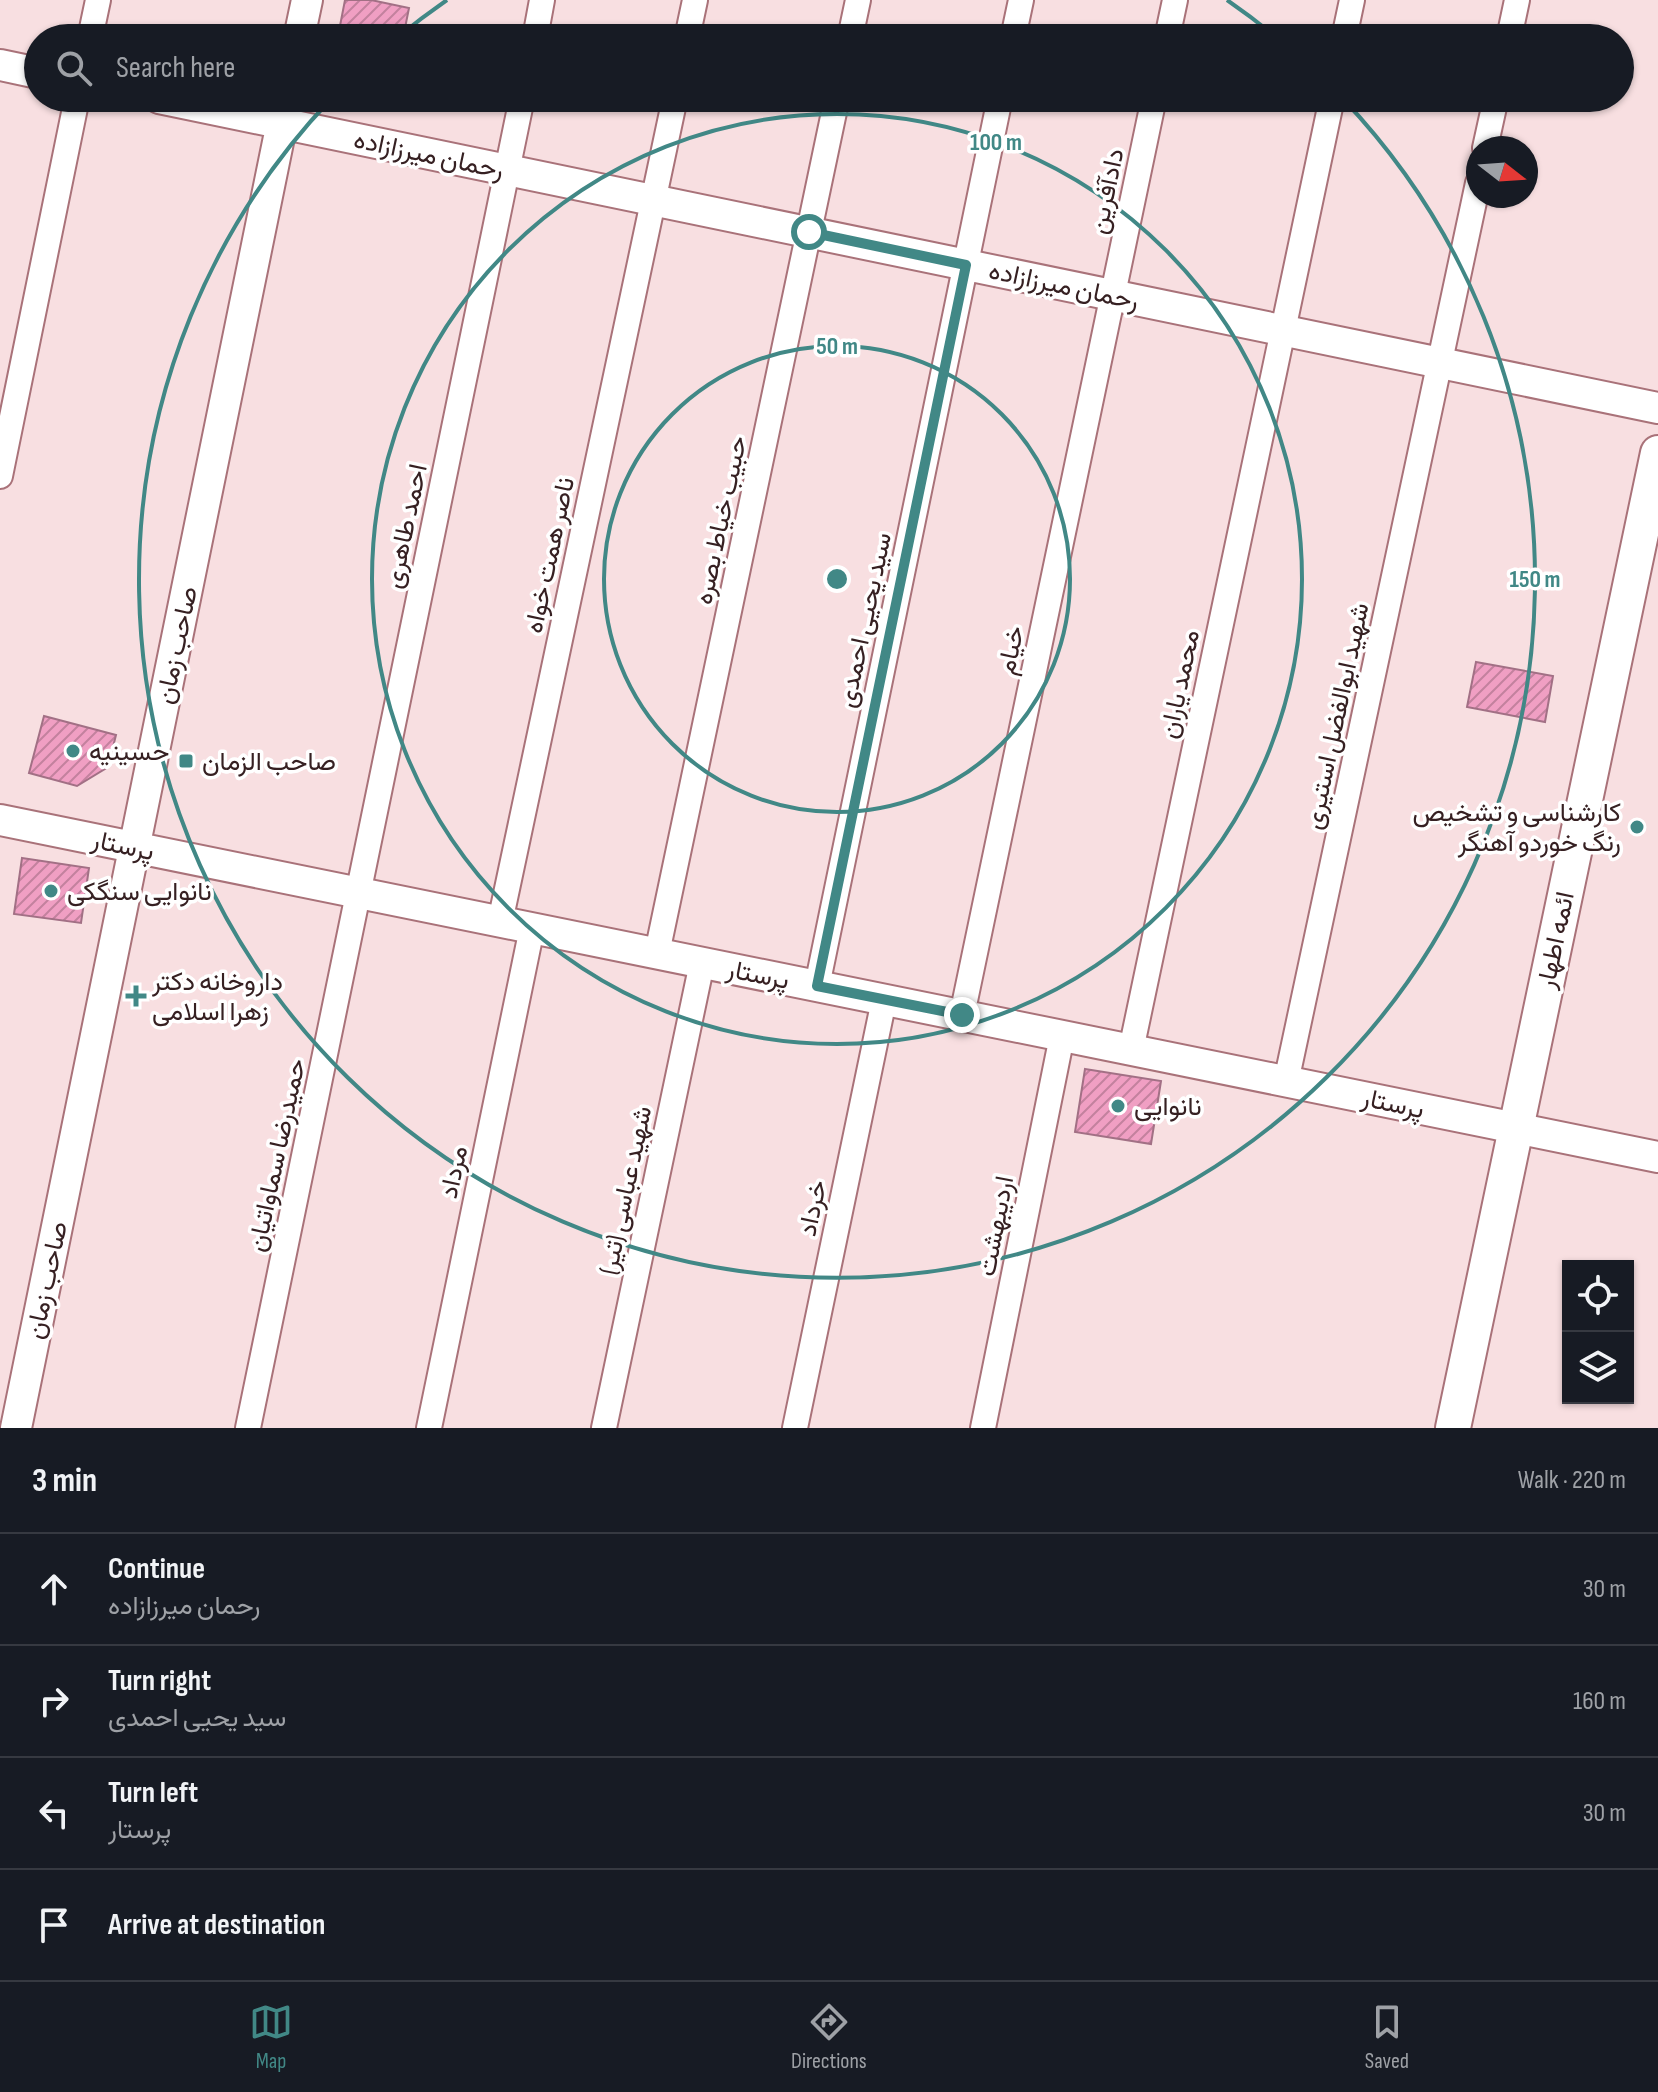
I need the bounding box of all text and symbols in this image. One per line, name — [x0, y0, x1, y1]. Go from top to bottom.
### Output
search box — [24, 24, 1634, 112]
icon: search — [52, 46, 96, 90]
text: Search here — [116, 50, 235, 86]
street label: رحمان میرزازاده — [351, 124, 506, 186]
text: 100 m — [970, 128, 1022, 157]
north arrow — [1466, 136, 1538, 208]
street label: دادآفرین — [1083, 146, 1132, 237]
route start — [791, 214, 827, 250]
street label: رحمان میرزازاده — [986, 255, 1141, 317]
text: 50 m — [816, 332, 858, 361]
street label: حبیب خیاط بصره — [688, 433, 754, 607]
street label: احمد طاهری — [378, 461, 435, 591]
street label: ناصر همت خواه — [519, 475, 582, 636]
street label: سید یحیی احمدی — [832, 530, 899, 711]
centre of rings — [823, 565, 851, 593]
text: 150 m — [1509, 565, 1561, 594]
street label: صاحب زمان — [150, 584, 205, 707]
street label: شهید ابوالفضل استیری — [1298, 600, 1377, 833]
street label: خیام — [991, 623, 1032, 678]
street label: محمد یاران — [1154, 627, 1207, 741]
place label: حسینیه — [89, 737, 169, 768]
marker: حسینیه — [64, 742, 82, 760]
place label: صاحب الزمان — [202, 747, 336, 778]
marker: صاحب الزمان — [177, 752, 195, 770]
place label: کارشناسی و تشخیص رنگ خوردو آهنگر — [1412, 798, 1621, 859]
marker: کارشناسی و تشخیص رنگ خوردو آهنگر — [1628, 818, 1646, 836]
street label: پرستار — [87, 825, 157, 869]
place label: نانوایی سنگکی — [67, 877, 212, 908]
marker: نانوایی سنگکی — [42, 882, 60, 900]
street label: ائمه اطهار — [1531, 889, 1582, 993]
street label: پرستار — [723, 954, 792, 998]
place label: داروخانه دکتر زهرا اسلامی — [151, 967, 283, 1028]
marker: داروخانه دکتر زهرا اسلامی — [127, 987, 145, 1005]
route end — [944, 997, 980, 1033]
street label: حمیدرضا سماواتیان — [242, 1056, 313, 1255]
street label: پرستار — [1357, 1083, 1427, 1127]
place label: نانوایی — [1134, 1092, 1202, 1123]
marker: نانوایی — [1109, 1097, 1127, 1115]
street label: شهید عباسی (تیر) — [593, 1103, 659, 1277]
street label: مرداد — [434, 1143, 475, 1201]
street label: اردیبهشت — [972, 1174, 1021, 1279]
street label: خرداد — [792, 1178, 834, 1239]
street label: صاحب زمان — [20, 1219, 75, 1342]
map controls — [1562, 1260, 1634, 1404]
button: locate — [1562, 1260, 1634, 1332]
button: layers — [1562, 1332, 1634, 1404]
text: 3 min — [32, 1460, 97, 1501]
text: Walk · 220 m — [1518, 1465, 1626, 1496]
text: Continue — [108, 1551, 205, 1587]
icon: ahead — [32, 1567, 76, 1611]
text: 30 m — [1583, 1574, 1626, 1605]
text: رحمان میرزازاده — [108, 1591, 260, 1622]
text: Turn right — [108, 1663, 211, 1699]
icon: right — [32, 1679, 76, 1723]
text: 160 m — [1573, 1686, 1626, 1717]
text: سید یحیی احمدی — [108, 1703, 286, 1734]
text: Turn left — [108, 1775, 198, 1811]
icon: left — [32, 1791, 76, 1835]
text: 30 m — [1583, 1798, 1626, 1829]
text: پرستار — [108, 1815, 171, 1846]
icon: arrive — [32, 1903, 76, 1947]
text: Arrive at destination — [108, 1907, 325, 1943]
tab: Map — [249, 2000, 293, 2075]
tab: Directions — [791, 2000, 867, 2075]
tab: Saved — [1365, 2000, 1409, 2075]

